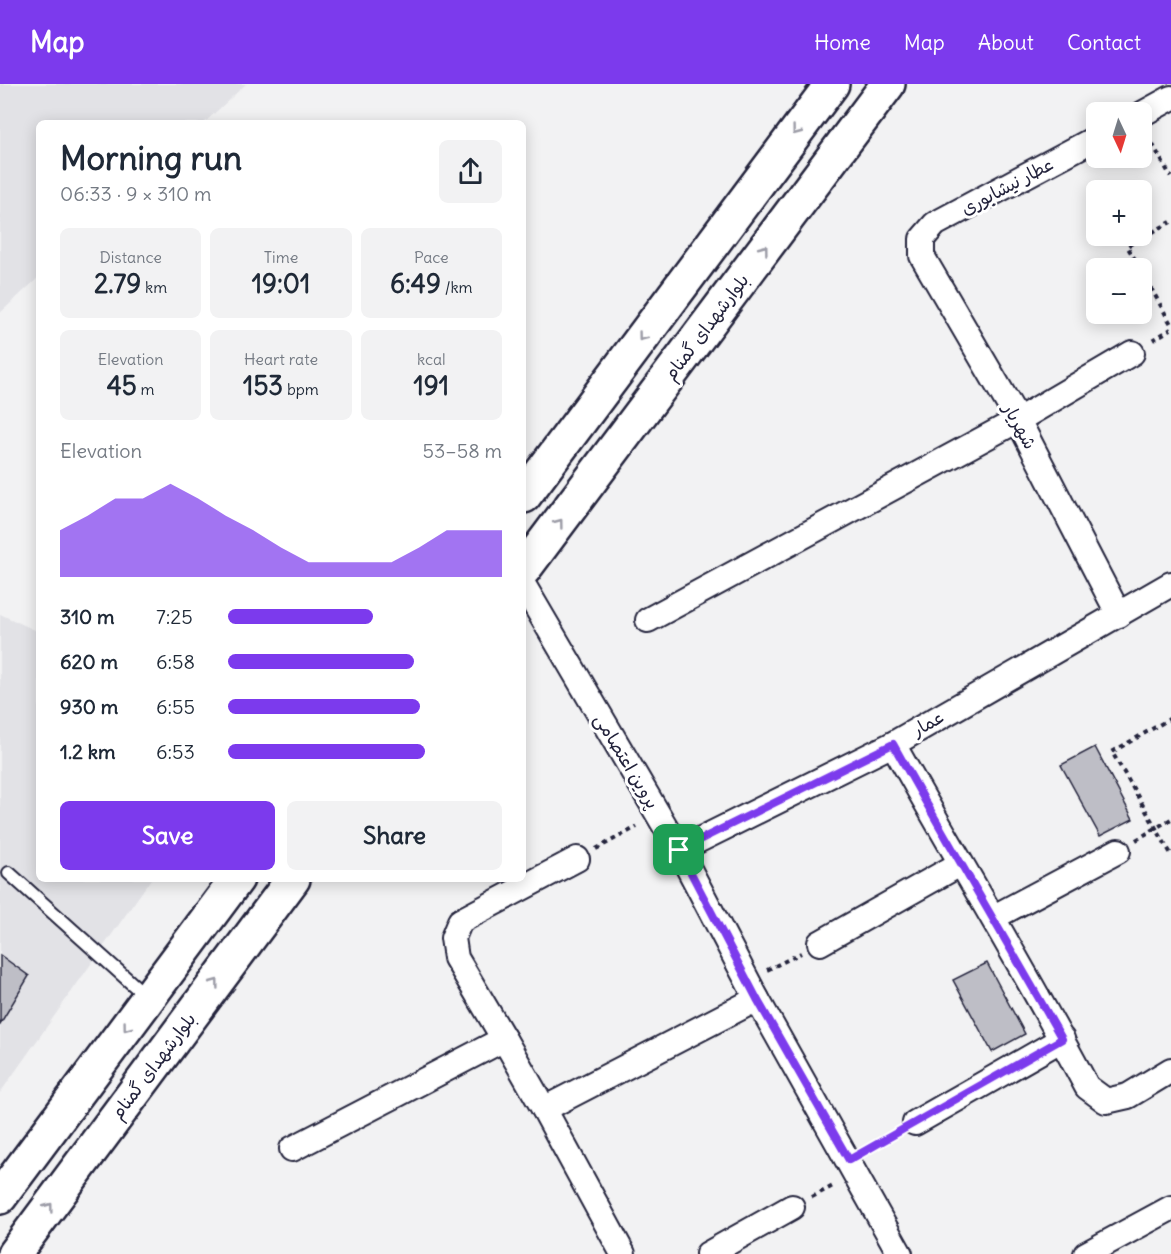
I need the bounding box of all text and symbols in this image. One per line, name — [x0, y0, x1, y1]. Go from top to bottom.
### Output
text: Map — [30, 24, 84, 60]
text: Home — [814, 29, 871, 56]
text: Map — [904, 29, 945, 56]
text: About — [978, 29, 1034, 56]
text: Contact — [1067, 29, 1141, 56]
north arrow — [1086, 102, 1152, 168]
map controls — [1086, 102, 1152, 324]
one-way arrow — [793, 124, 804, 135]
text: Morning run — [60, 137, 242, 179]
button: share — [439, 140, 502, 203]
street label: عطار نیشابوری — [957, 152, 1057, 220]
button: + — [1086, 180, 1152, 246]
text: 06:33 · 9 × 310 m — [60, 181, 212, 206]
one-way arrow — [757, 245, 768, 256]
text: Distance — [99, 247, 162, 267]
text: Time — [264, 247, 298, 267]
text: Pace — [414, 247, 449, 267]
button: − — [1086, 258, 1152, 324]
text: 2.79 — [94, 267, 141, 300]
text: 19:01 — [252, 267, 310, 300]
text: 6:49 — [390, 267, 441, 300]
street label: بلوارشهدای گمنام — [658, 269, 756, 387]
text: km — [141, 277, 167, 297]
text: /km — [441, 277, 473, 297]
one-way arrow — [638, 331, 649, 342]
text: Elevation — [98, 349, 164, 369]
text: Heart rate — [244, 349, 318, 369]
text: kcal — [417, 349, 446, 369]
text: 45 — [107, 369, 137, 402]
text: 153 — [243, 369, 283, 402]
text: 191 — [414, 369, 449, 402]
text: m — [137, 379, 155, 399]
text: bpm — [283, 379, 319, 399]
street label: شهریار — [997, 397, 1042, 453]
text: Elevation — [60, 438, 142, 463]
text: 53–58 m — [422, 438, 502, 463]
one-way arrow — [551, 518, 562, 529]
text: 310 m — [60, 604, 115, 629]
text: 7:25 — [156, 604, 193, 629]
text: 620 m — [60, 649, 118, 674]
text: 6:58 — [156, 649, 195, 674]
text: 930 m — [60, 694, 118, 719]
text: 6:55 — [156, 694, 195, 719]
street label: عمار — [907, 704, 949, 742]
street label: پروین اعتصامی — [589, 709, 664, 813]
text: 1.2 km — [60, 739, 116, 764]
text: 6:53 — [156, 739, 195, 764]
button: Save — [60, 801, 275, 870]
button: Share — [287, 801, 502, 870]
pin — [653, 824, 704, 875]
icon: arrive — [662, 833, 695, 866]
one-way arrow — [208, 979, 219, 990]
street label: بلوارشهدای گمنام — [105, 1008, 203, 1126]
one-way arrow — [123, 1020, 134, 1031]
one-way arrow — [41, 1203, 52, 1214]

